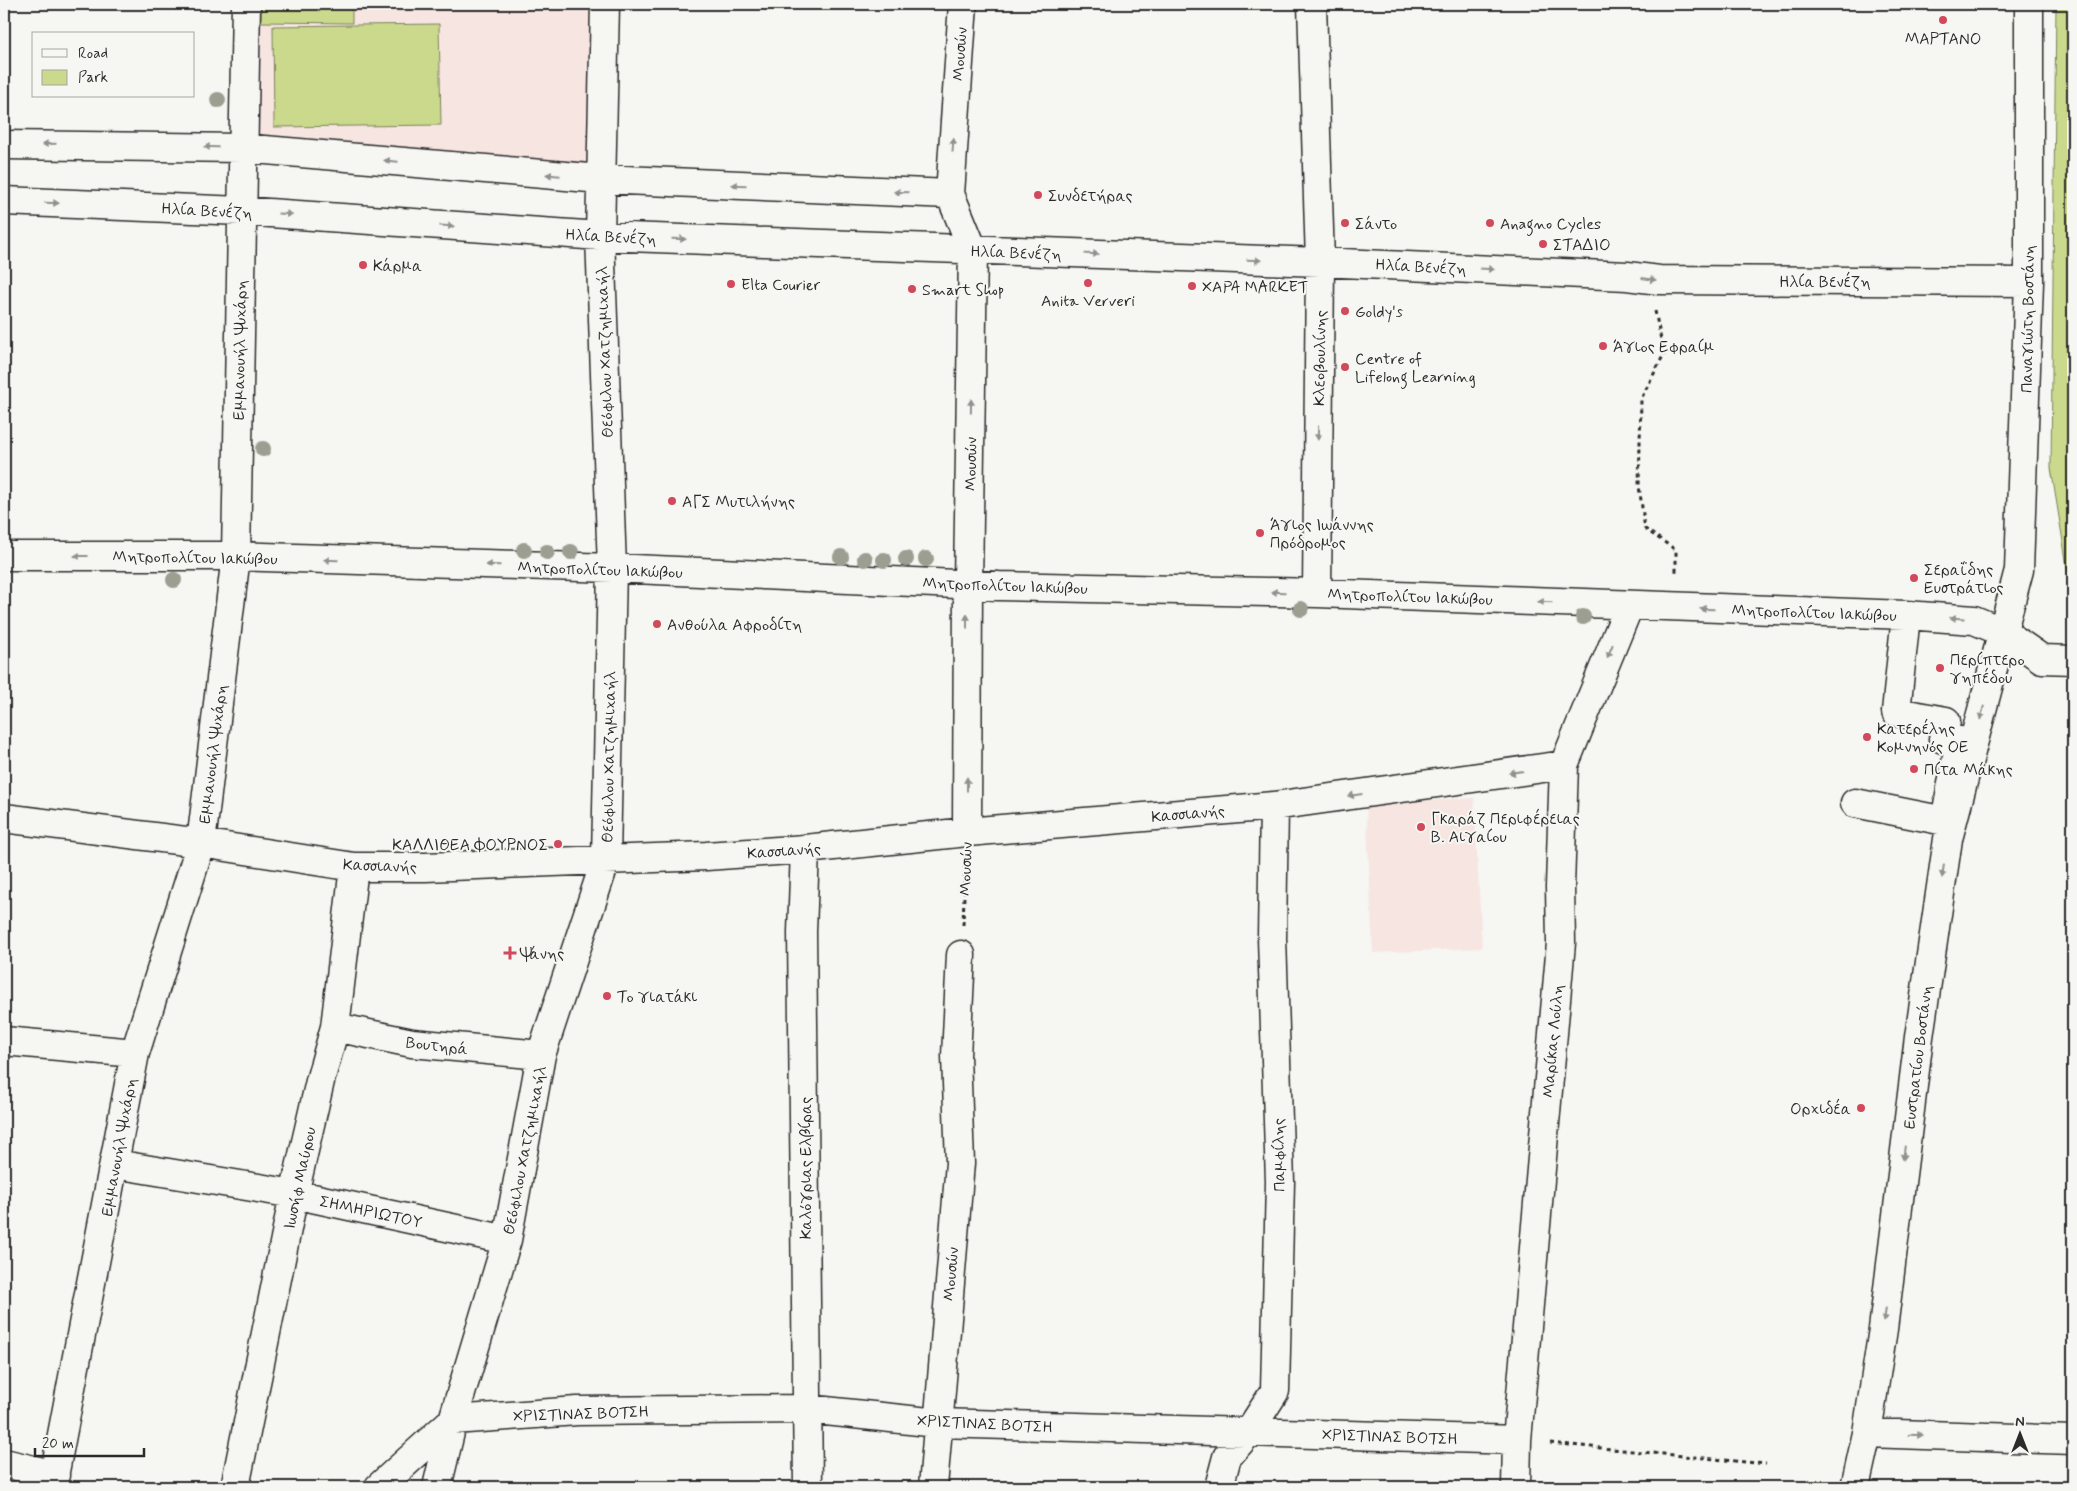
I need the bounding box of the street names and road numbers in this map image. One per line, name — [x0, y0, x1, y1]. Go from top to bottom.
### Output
street label: Μουσών — [948, 26, 973, 82]
street label: Ηλία Βενέζη — [161, 198, 253, 224]
street label: Ηλία Βενέζη — [565, 224, 657, 250]
street label: Ηλία Βενέζη — [970, 240, 1062, 266]
street label: Παναγιώτη Βοστάνη — [2017, 245, 2040, 393]
street label: Ηλία Βενέζη — [1375, 254, 1467, 280]
street label: Θεόφιλου Χατζημιχαήλ — [592, 266, 619, 438]
street label: Ηλία Βενέζη — [1779, 271, 1871, 293]
street label: Εμμανουήλ Ψυχάρη — [229, 280, 252, 420]
street label: Κλεοβουλίνης — [1309, 310, 1332, 406]
street label: Μουσών — [961, 437, 982, 491]
street label: Μητροπολίτου Ιακώβου — [112, 547, 278, 570]
street label: Μητροπολίτου Ιακώβου — [517, 557, 683, 584]
street label: Μητροπολίτου Ιακώβου — [922, 573, 1088, 600]
street label: Μητροπολίτου Ιακώβου — [1327, 584, 1493, 611]
street label: Μητροπολίτου Ιακώβου — [1731, 600, 1897, 627]
street label: Θεόφιλου Χατζημιχαήλ — [598, 671, 622, 843]
street label: Εμμανουήλ Ψυχάρη — [195, 683, 232, 825]
street label: Κασσιανής — [1150, 801, 1226, 828]
street label: Κασσιανής — [747, 838, 822, 865]
street label: Μουσών — [955, 842, 978, 896]
street label: Κασσιανής — [343, 855, 417, 878]
street label: Μαρίκας Λούλη — [1538, 984, 1569, 1099]
street label: Ευστρατίου Βοστάνη — [1899, 984, 1938, 1130]
street label: Βουτηρά — [405, 1032, 469, 1061]
street label: Θεόφιλου Χατζημιχαήλ — [499, 1064, 552, 1237]
street label: Εμμανουήλ Ψυχάρη — [97, 1076, 142, 1218]
street label: Καλόγριας Ελβίρας — [796, 1097, 817, 1239]
street label: Παμφίλης — [1268, 1118, 1291, 1192]
street label: Ιωσήφ Μαύρου — [279, 1125, 322, 1232]
street label: ΣΗΜΗΡΙΩΤΟΥ — [317, 1191, 424, 1234]
street label: Μουσών — [939, 1246, 964, 1302]
street label: ΧΡΙΣΤΙΝΑΣ ΒΟΤΣΗ — [513, 1402, 649, 1427]
street label: ΧΡΙΣΤΙΝΑΣ ΒΟΤΣΗ — [916, 1410, 1053, 1439]
street label: ΧΡΙΣΤΙΝΑΣ ΒΟΤΣΗ — [1322, 1425, 1458, 1450]

